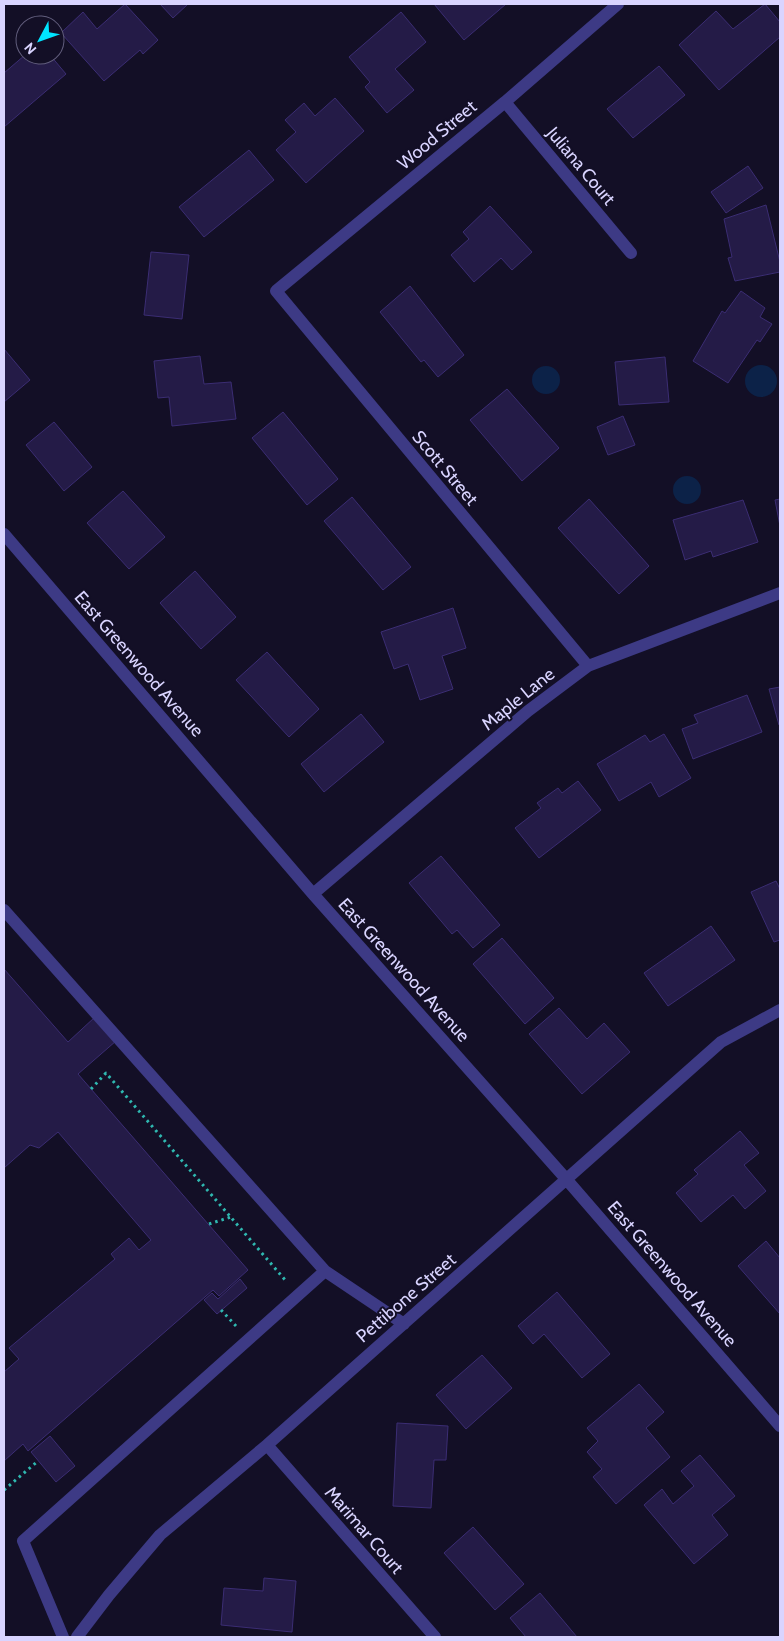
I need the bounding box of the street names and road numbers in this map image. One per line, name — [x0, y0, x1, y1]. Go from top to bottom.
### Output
street label: Wood Street — [393, 96, 481, 174]
street label: Juliana Court — [541, 122, 620, 210]
street label: Scott Street — [407, 426, 483, 510]
street label: East Greenwood Avenue — [70, 587, 208, 741]
street label: Maple Lane — [477, 663, 559, 735]
street label: East Greenwood Avenue — [334, 894, 474, 1046]
street label: East Greenwood Avenue — [603, 1197, 741, 1351]
street label: Pettibone Street — [352, 1249, 460, 1347]
street label: Marimar Court — [320, 1482, 408, 1578]

